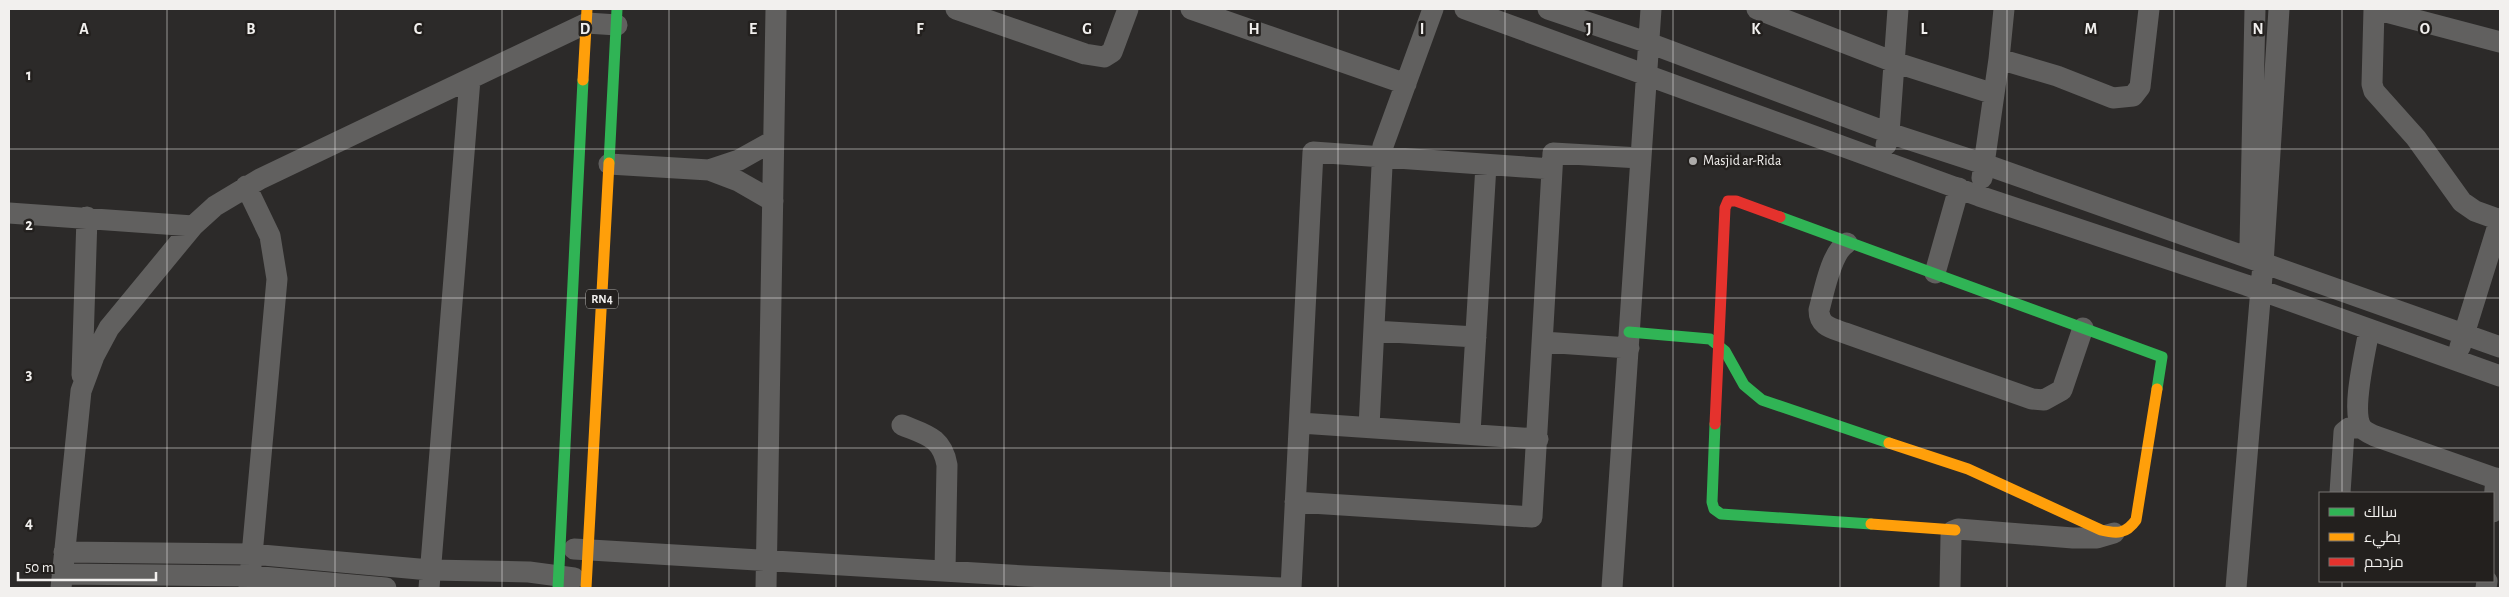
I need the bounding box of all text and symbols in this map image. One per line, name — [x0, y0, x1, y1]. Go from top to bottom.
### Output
text: A — [79, 21, 89, 37]
text: B — [246, 21, 256, 37]
text: C — [414, 21, 423, 37]
text: D — [580, 21, 591, 37]
text: E — [749, 21, 757, 37]
text: F — [916, 21, 924, 37]
text: G — [1082, 21, 1092, 37]
text: H — [1248, 21, 1260, 37]
text: I — [1420, 21, 1424, 37]
text: J — [1586, 21, 1592, 37]
text: K — [1751, 21, 1761, 37]
text: L — [1921, 21, 1928, 37]
text: M — [2085, 21, 2097, 37]
text: N — [2252, 21, 2264, 37]
text: O — [2420, 21, 2430, 37]
text: 1 — [26, 67, 32, 83]
place label: Masjid ar-Rida — [1703, 154, 1782, 168]
marker: Masjid ar-Rida — [1687, 155, 1699, 167]
text: 2 — [25, 217, 33, 233]
road number: RN4 — [586, 290, 618, 308]
text: 3 — [26, 366, 33, 382]
legend — [2319, 492, 2494, 582]
text: سالك — [2364, 505, 2397, 520]
text: 4 — [25, 515, 33, 531]
text: بطيء — [2364, 530, 2401, 549]
scale bar — [18, 550, 155, 582]
text: مزدحم — [2364, 555, 2404, 572]
text: 50 m — [25, 560, 54, 575]

